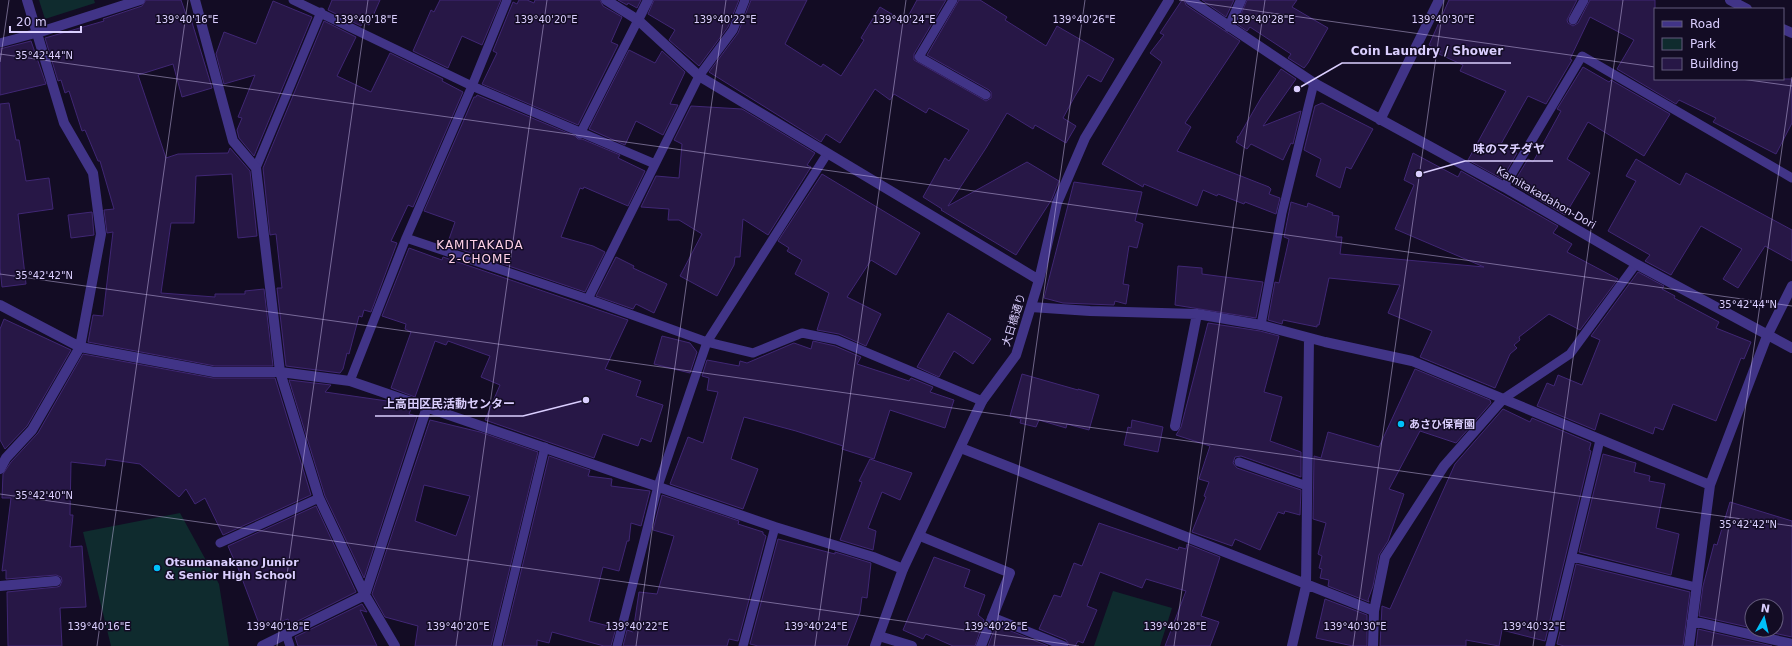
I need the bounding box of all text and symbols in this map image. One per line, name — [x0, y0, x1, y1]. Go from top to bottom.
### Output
scale bar — [10, 8, 81, 34]
legend — [1654, 8, 1784, 80]
text: 139°40'16"E — [155, 14, 219, 25]
text: 139°40'18"E — [334, 14, 398, 25]
text: 139°40'20"E — [514, 14, 578, 25]
text: 139°40'22"E — [693, 14, 757, 25]
text: 139°40'24"E — [872, 14, 936, 25]
text: 139°40'26"E — [1052, 14, 1116, 25]
text: 139°40'28"E — [1231, 14, 1295, 25]
text: 139°40'30"E — [1411, 14, 1475, 25]
text: 20 m — [16, 15, 47, 29]
text: Road — [1690, 17, 1720, 31]
text: Park — [1690, 37, 1716, 51]
callout: Coin Laundry / Shower — [1342, 39, 1511, 63]
text: Coin Laundry / Shower — [1351, 44, 1503, 58]
text: 35°42'44"N — [15, 50, 73, 61]
text: Building — [1690, 57, 1739, 71]
callout: 味のマチダヤ — [1465, 137, 1553, 161]
text: 味のマチダヤ — [1473, 142, 1545, 156]
street label: Kamitakadahon-Dori — [1494, 164, 1598, 232]
district label: KAMITAKADA 2-CHOME — [436, 238, 524, 266]
text: 35°42'42"N — [15, 270, 73, 281]
street label: 大日橋通り — [1000, 292, 1028, 348]
text: 35°42'44"N — [1719, 299, 1777, 310]
callout: 上高田区民活動センター — [375, 392, 523, 416]
text: 上高田区民活動センター — [383, 397, 515, 411]
place label: あさひ保育園 — [1409, 418, 1475, 431]
marker: あさひ保育園 — [1396, 419, 1406, 429]
text: 35°42'40"N — [15, 490, 73, 501]
text: 35°42'42"N — [1719, 519, 1777, 530]
place label: Otsumanakano Junior & Senior High School — [165, 556, 299, 582]
marker: Otsumanakano Junior & Senior High School — [152, 563, 162, 573]
north arrow — [1744, 598, 1784, 638]
text: N — [1760, 602, 1771, 616]
text: 139°40'16"E — [67, 621, 131, 632]
text: 139°40'18"E — [246, 621, 310, 632]
text: 139°40'20"E — [426, 621, 490, 632]
text: 139°40'22"E — [605, 621, 669, 632]
text: 139°40'24"E — [784, 621, 848, 632]
text: 139°40'26"E — [964, 621, 1028, 632]
text: 139°40'28"E — [1143, 621, 1207, 632]
text: 139°40'30"E — [1323, 621, 1387, 632]
text: 139°40'32"E — [1502, 621, 1566, 632]

